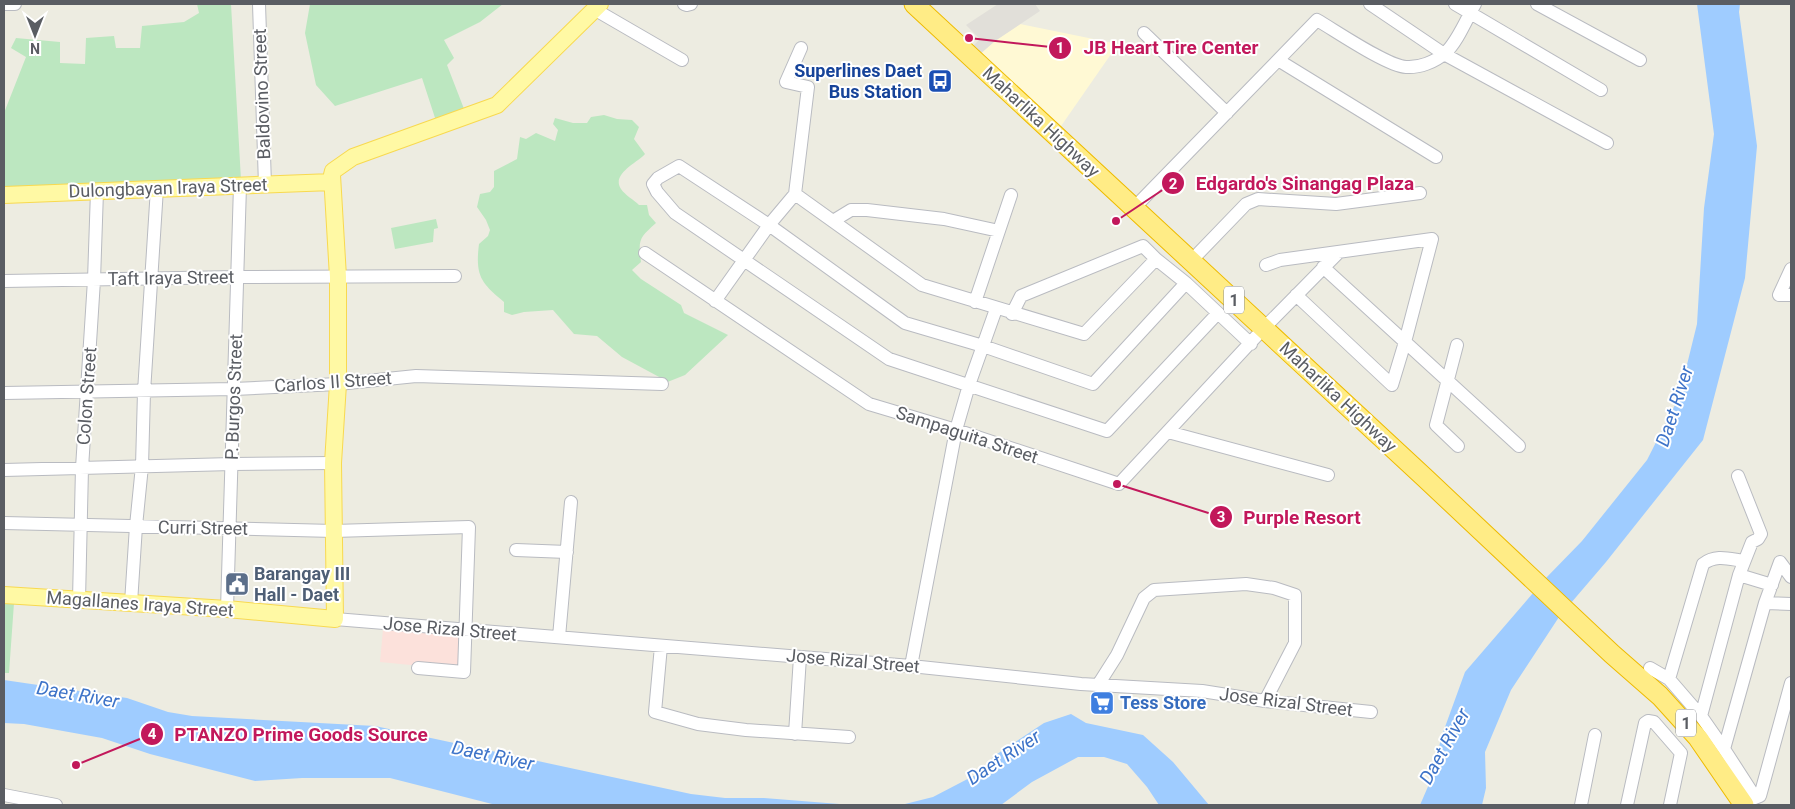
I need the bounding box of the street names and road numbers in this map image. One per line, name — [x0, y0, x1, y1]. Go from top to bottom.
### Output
street label: Baldovino Street — [249, 28, 274, 160]
street label: Maharlika Highway — [978, 62, 1105, 182]
street label: Dulongbayan Iraya Street — [68, 174, 268, 201]
street label: Taft Iraya Street — [108, 266, 235, 289]
road number: 1 — [1224, 286, 1244, 314]
street label: P. Burgos Street — [221, 333, 246, 461]
street label: Maharlika Highway — [1275, 337, 1402, 457]
street label: Colon Street — [73, 346, 100, 446]
street label: Carlos II Street — [274, 367, 393, 396]
street label: Sampaguita Street — [893, 402, 1041, 467]
street label: Curri Street — [158, 516, 248, 539]
street label: Magallanes Iraya Street — [46, 586, 234, 621]
street label: Jose Rizal Street — [382, 612, 518, 645]
street label: Jose Rizal Street — [785, 644, 921, 677]
street label: Jose Rizal Street — [1218, 683, 1354, 720]
road number: 1 — [1676, 710, 1696, 736]

